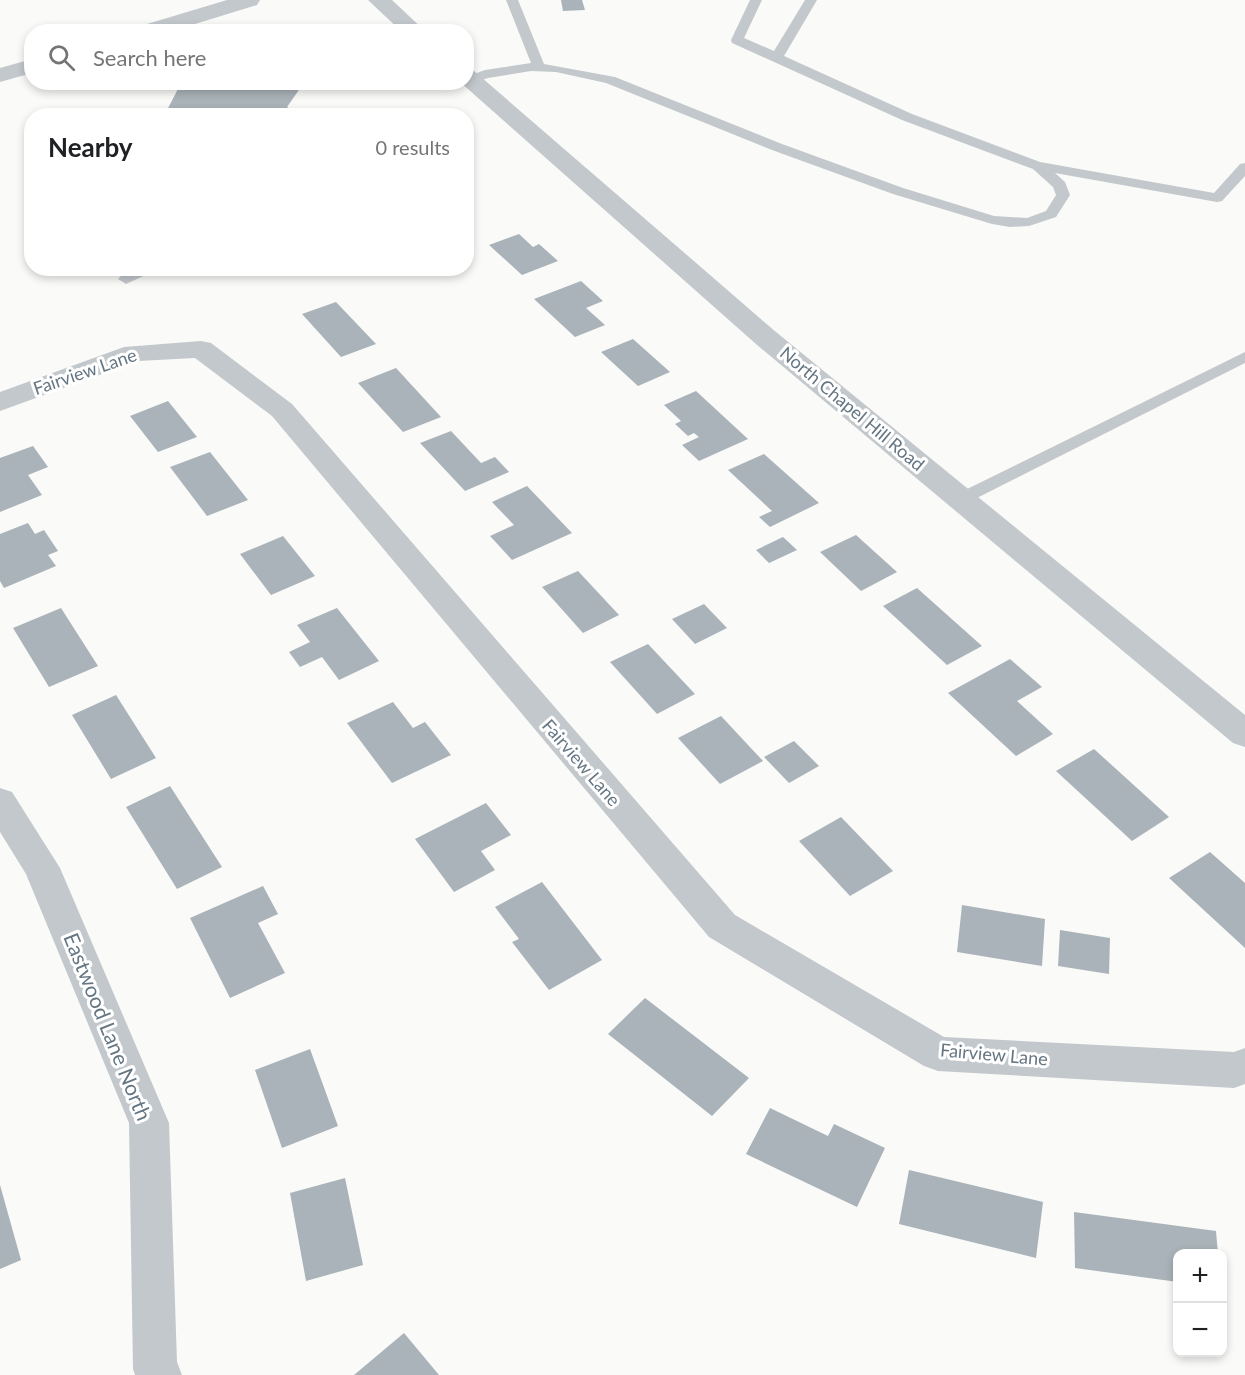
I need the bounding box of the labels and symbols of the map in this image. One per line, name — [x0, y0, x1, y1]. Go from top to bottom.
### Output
street label: North Chapel Hill Road — [776, 341, 929, 475]
street label: Fairview Lane — [30, 343, 139, 399]
street label: Fairview Lane — [538, 714, 625, 810]
street label: Eastwood Lane North — [59, 929, 157, 1124]
street label: Fairview Lane — [939, 1038, 1049, 1070]

